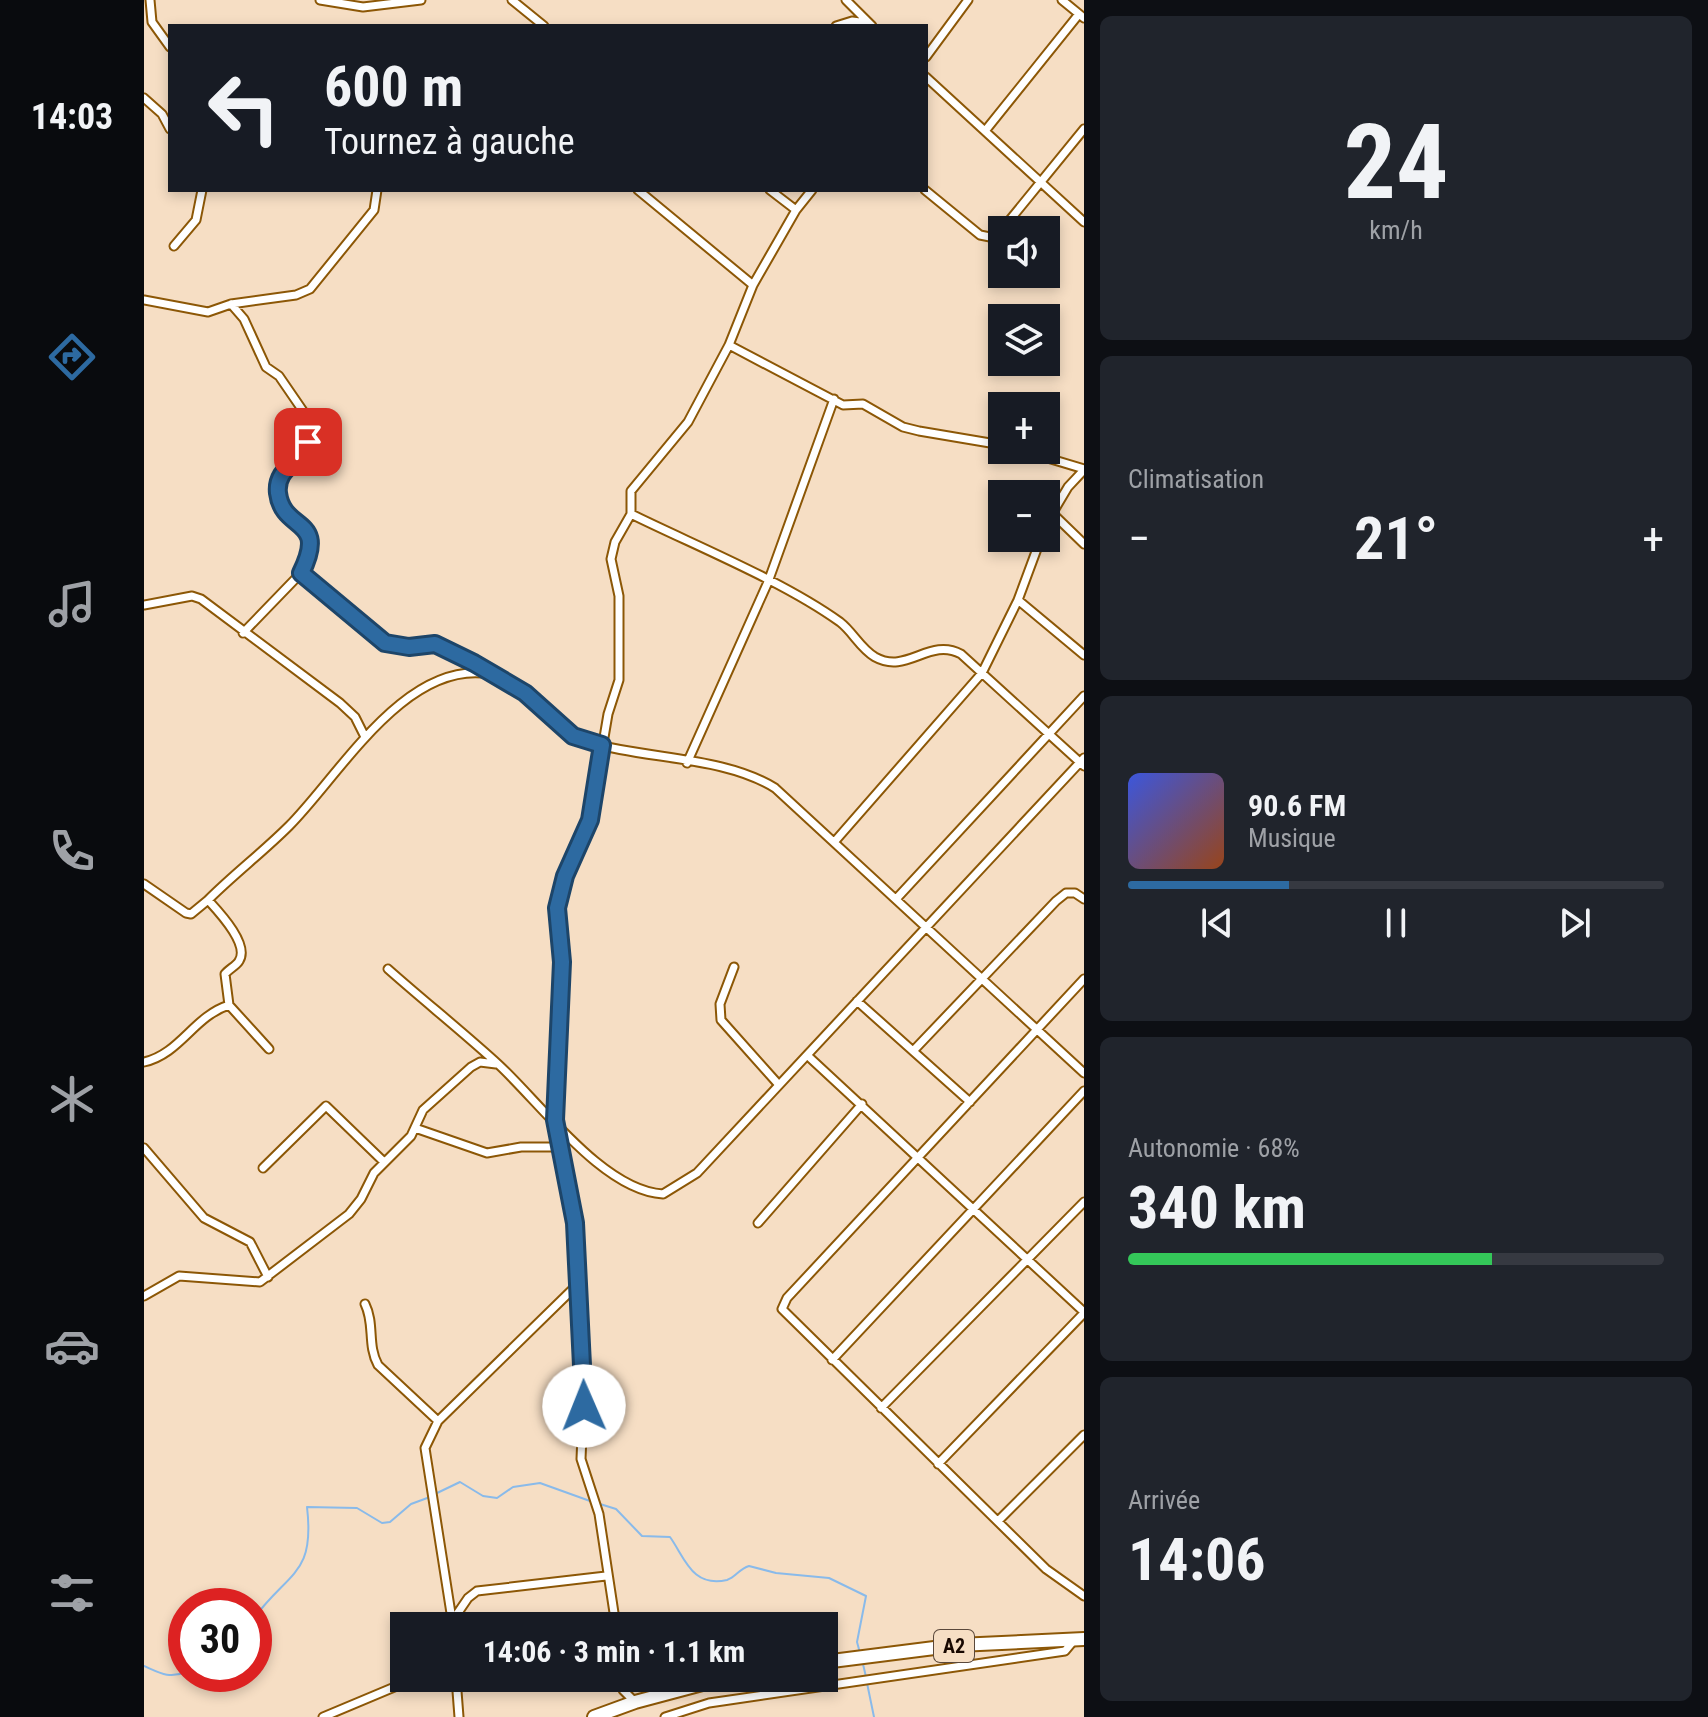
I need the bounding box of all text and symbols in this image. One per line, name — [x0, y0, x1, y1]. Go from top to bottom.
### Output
text: 600 m — [324, 54, 463, 120]
icon: left — [192, 56, 296, 160]
text: 14:03 — [31, 96, 113, 138]
text: 24 — [1343, 102, 1449, 223]
text: Tournez à gauche — [324, 121, 575, 163]
text: km/h — [1369, 215, 1423, 245]
map controls — [988, 216, 1060, 552]
button: sound — [988, 216, 1060, 288]
button: layers — [988, 304, 1060, 376]
icon: directions — [44, 329, 100, 385]
button: + — [988, 392, 1060, 464]
pin — [274, 408, 342, 476]
icon: arrive — [286, 420, 330, 464]
text: Climatisation — [1128, 464, 1264, 494]
button: − — [988, 480, 1060, 552]
text: 21° — [1354, 503, 1438, 574]
text: − — [1128, 513, 1150, 565]
text: + — [1642, 513, 1664, 565]
icon: music — [44, 576, 100, 632]
text: 90.6 FM — [1248, 788, 1346, 823]
icon: phone — [44, 823, 100, 879]
text: Musique — [1248, 823, 1336, 853]
icon: previous — [1195, 901, 1239, 945]
icon: pause — [1374, 901, 1418, 945]
icon: next — [1553, 901, 1597, 945]
icon: climate — [44, 1071, 100, 1127]
text: Autonomie · 68% — [1128, 1133, 1300, 1163]
text: 340 km — [1128, 1172, 1306, 1243]
icon: car — [44, 1318, 100, 1374]
position arrow — [542, 1364, 626, 1448]
text: Arrivée — [1128, 1485, 1200, 1515]
text: 14:06 — [1128, 1524, 1266, 1595]
icon: filters — [44, 1565, 100, 1621]
speed limit sign: 30 — [168, 1588, 272, 1692]
road number: A2 — [934, 1630, 974, 1662]
text: 14:06 · 3 min · 1.1 km — [483, 1634, 745, 1669]

